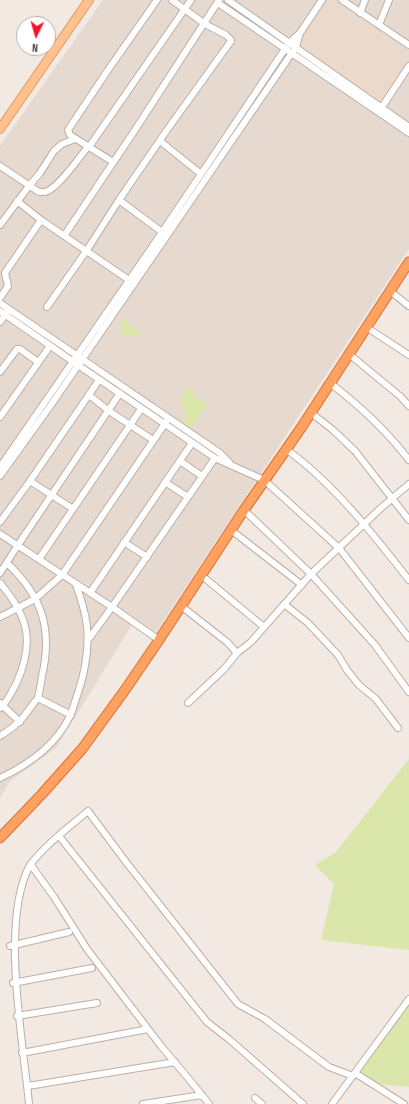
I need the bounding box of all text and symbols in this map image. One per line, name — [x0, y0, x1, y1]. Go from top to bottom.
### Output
north arrow — [16, 16, 56, 56]
text: N — [32, 41, 38, 54]

